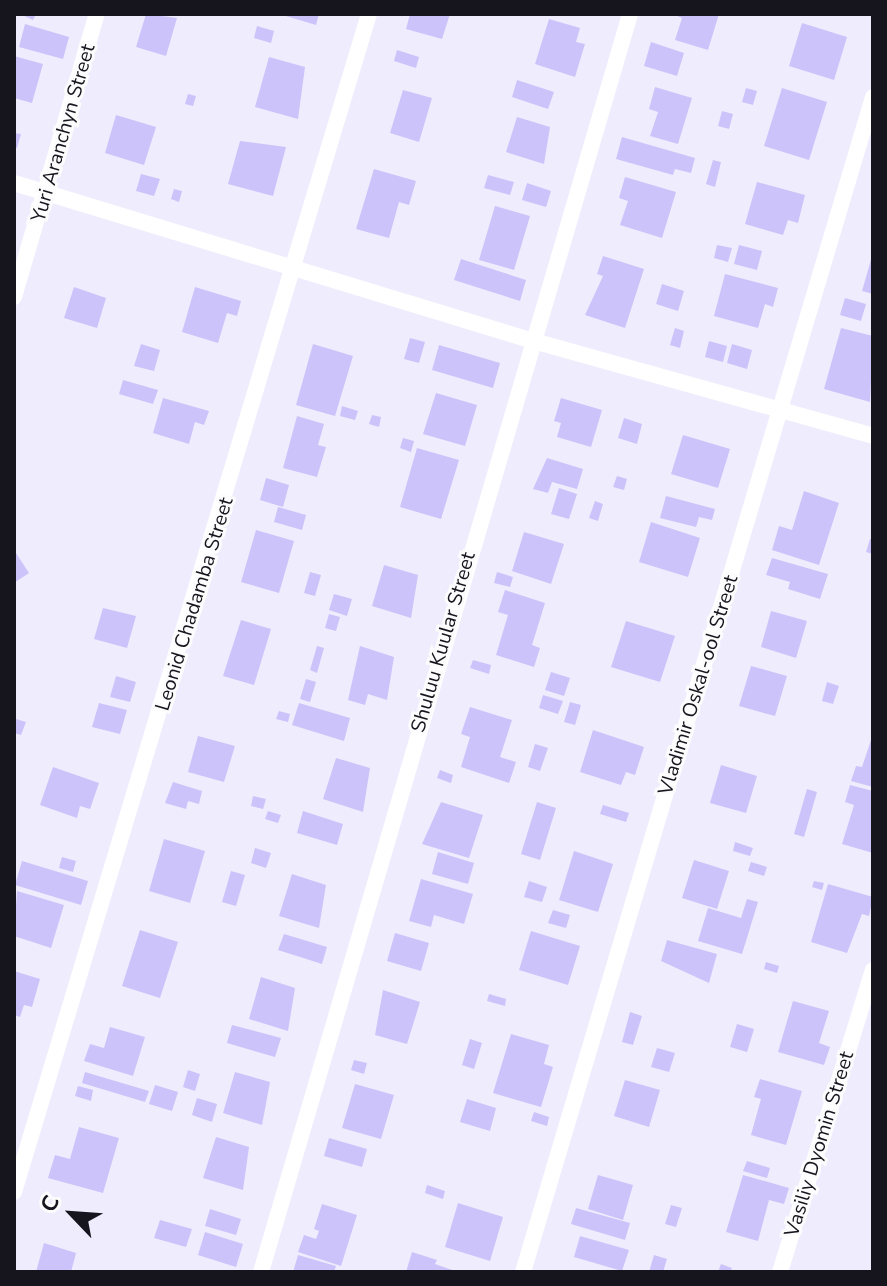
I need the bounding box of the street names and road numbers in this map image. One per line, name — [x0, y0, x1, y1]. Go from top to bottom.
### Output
street label: Yuri Aranchyn Street — [26, 41, 100, 225]
street label: Leonid Chadamba Street — [150, 494, 238, 714]
street label: Shuluu Kuular Street — [406, 549, 480, 735]
street label: Vladimir Oskal-ool Street — [653, 572, 743, 798]
street label: Vasiliy Dyomin Street — [779, 1048, 859, 1240]

